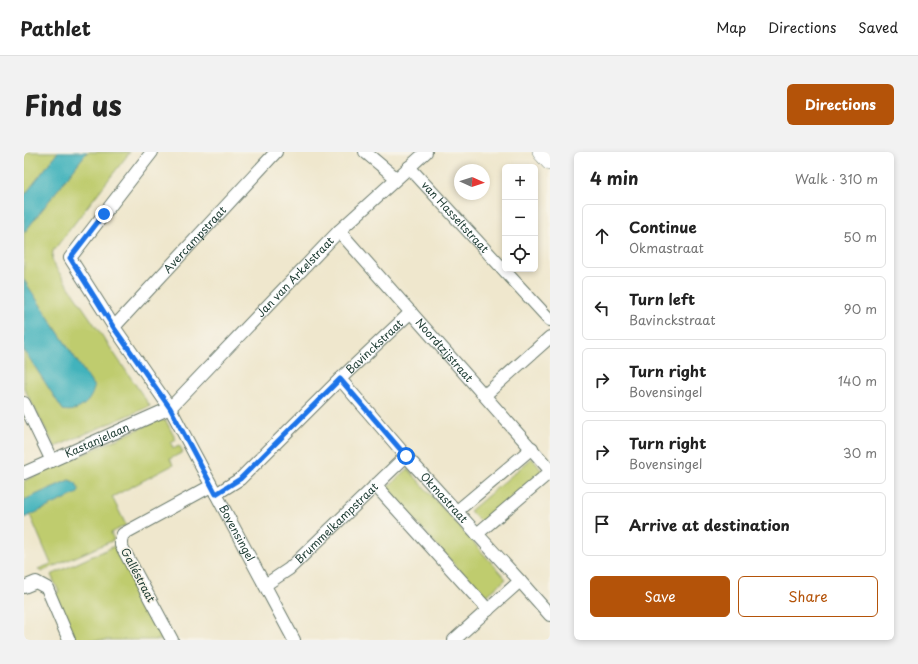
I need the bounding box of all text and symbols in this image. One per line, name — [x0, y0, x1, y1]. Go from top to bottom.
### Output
text: Pathlet — [20, 14, 91, 42]
text: Map — [716, 17, 746, 38]
text: Directions — [768, 17, 836, 38]
text: Saved — [858, 17, 898, 38]
text: Find us — [24, 83, 122, 126]
button: Directions — [787, 84, 894, 125]
north arrow — [454, 164, 490, 200]
map controls — [502, 164, 538, 272]
button: + — [502, 164, 538, 200]
text: 4 min — [590, 165, 638, 191]
text: Walk · 310 m — [795, 169, 878, 188]
street label: van Hasseltstraat — [418, 177, 493, 257]
button: − — [502, 200, 538, 236]
street label: Avercampstraat — [159, 202, 230, 277]
route end — [95, 205, 113, 223]
text: Continue — [629, 215, 697, 238]
icon: ahead — [591, 225, 613, 247]
text: 50 m — [843, 227, 877, 246]
street label: Jan van Arkelstraat — [252, 232, 338, 321]
button: locate — [502, 236, 538, 272]
text: Okmastraat — [629, 238, 704, 257]
text: Turn left — [629, 287, 695, 310]
icon: left — [591, 297, 613, 319]
text: 90 m — [844, 299, 877, 318]
text: Bavinckstraat — [629, 310, 715, 329]
street label: Noordtzijstraat — [412, 314, 478, 386]
street label: Bavinckstraat — [342, 315, 407, 378]
text: Turn right — [629, 359, 706, 382]
icon: right — [591, 369, 613, 391]
text: 140 m — [838, 371, 877, 390]
text: Bovensingel — [629, 382, 702, 401]
street label: Kastanjelaan — [62, 418, 132, 462]
text: Turn right — [629, 431, 706, 454]
icon: right — [591, 441, 613, 463]
text: 30 m — [843, 443, 877, 462]
route start — [397, 447, 415, 465]
text: Bovensingel — [629, 454, 702, 473]
street label: Okmastraat — [417, 468, 472, 527]
street label: Brummelkampstraat — [291, 478, 382, 567]
street label: Bovensingel — [215, 501, 259, 564]
icon: arrive — [591, 513, 613, 535]
text: Arrive at destination — [629, 513, 790, 536]
street label: Galléstraat — [117, 544, 160, 606]
button: Save — [590, 576, 730, 617]
button: Share — [738, 576, 878, 617]

